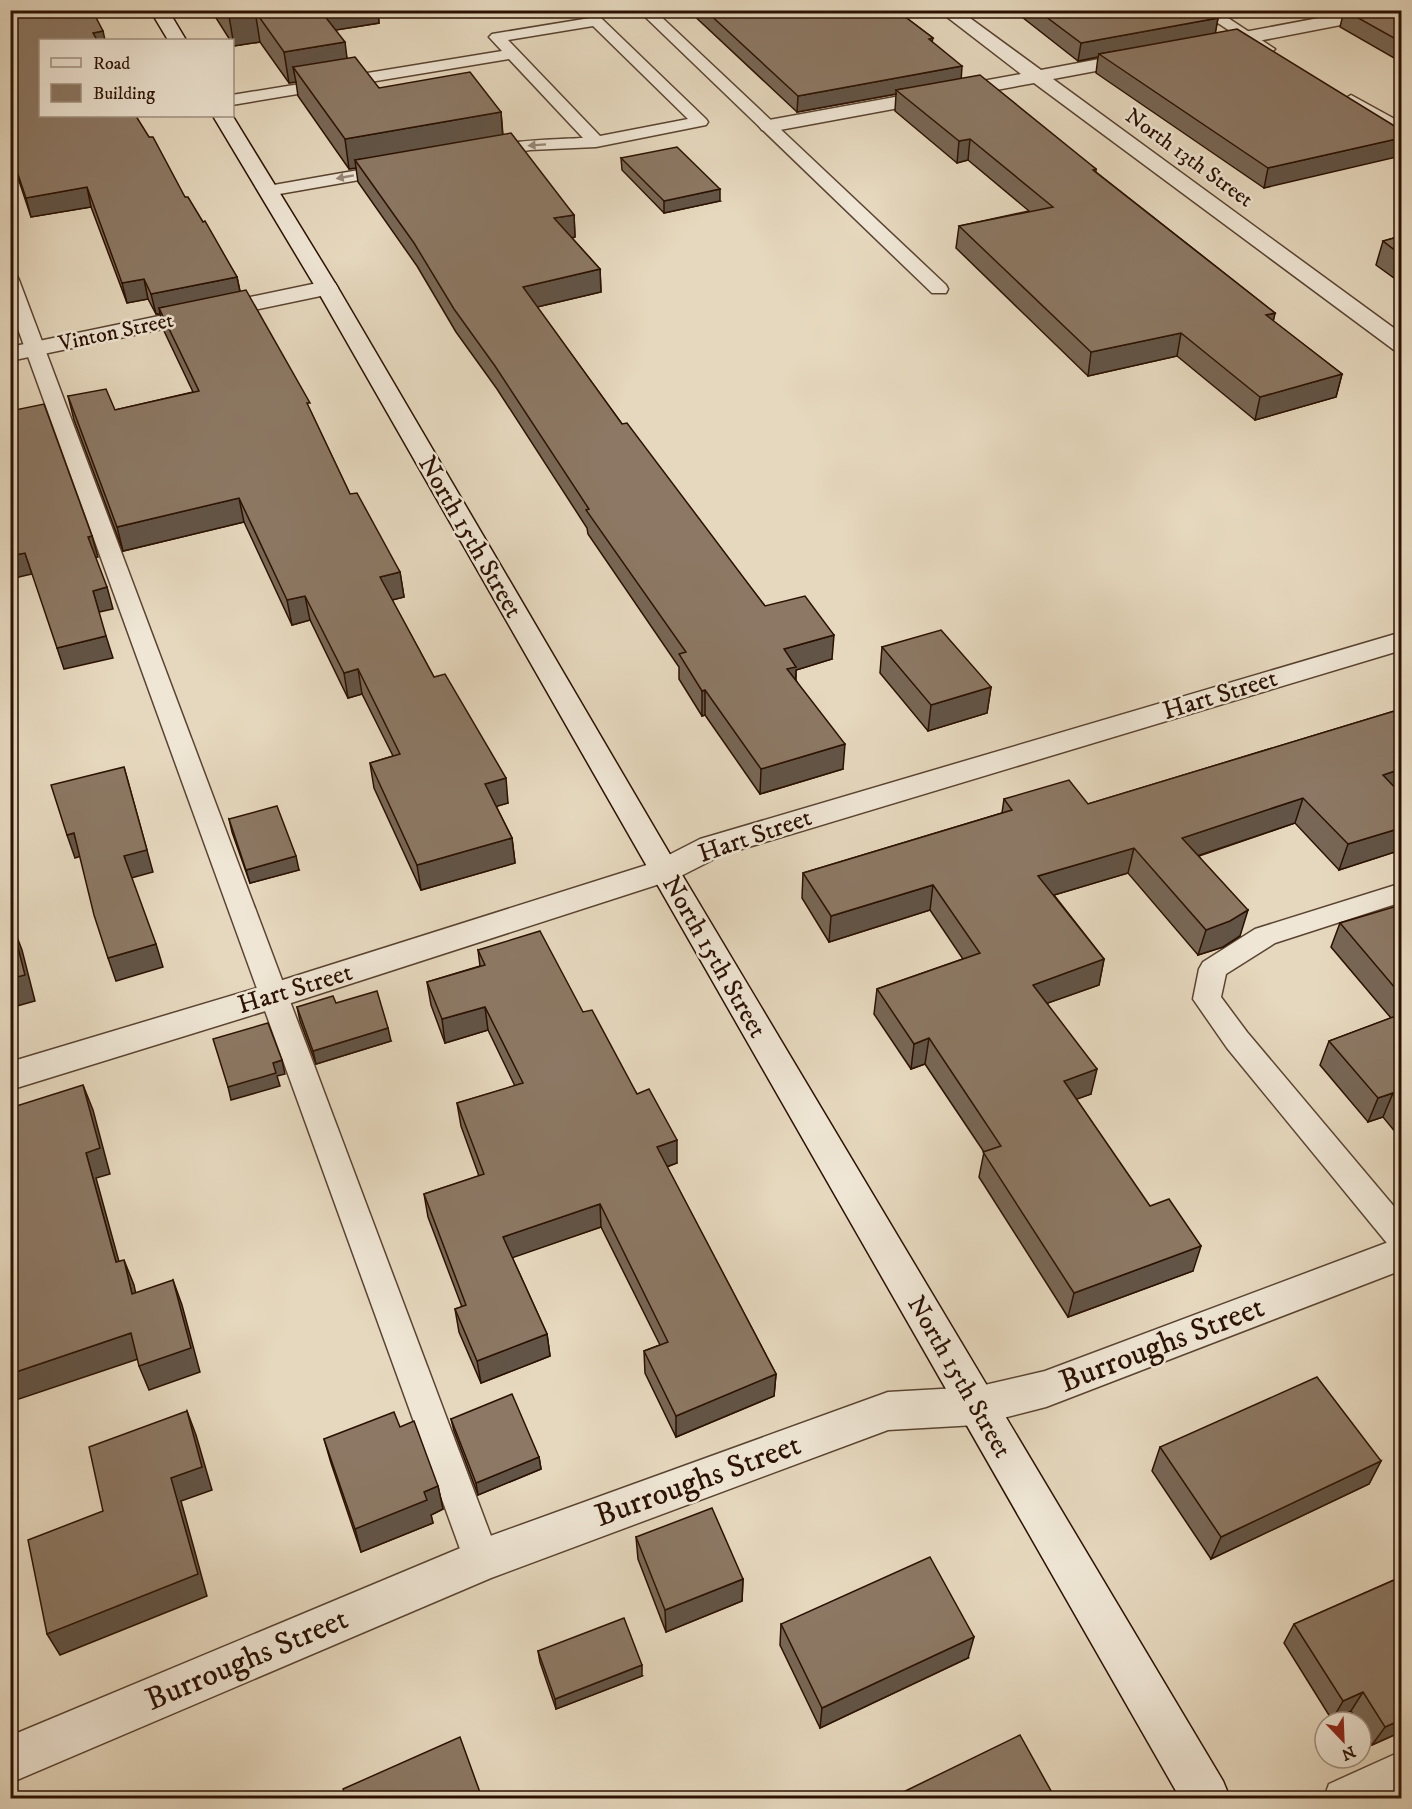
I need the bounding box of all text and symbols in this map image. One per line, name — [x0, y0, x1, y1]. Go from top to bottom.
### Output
legend — [39, 39, 234, 117]
text: Road — [93, 53, 130, 75]
text: Building — [93, 83, 155, 105]
street label: North 13th Street — [1120, 103, 1258, 213]
one-way arrow — [528, 140, 547, 150]
one-way arrow — [335, 173, 354, 182]
street label: Vinton Street — [55, 307, 176, 358]
street label: North 15th Street — [410, 450, 530, 624]
street label: Hart Street — [1159, 662, 1281, 728]
street label: Hart Street — [694, 801, 816, 871]
street label: North 15th Street — [654, 870, 774, 1044]
street label: Hart Street — [234, 956, 356, 1022]
street label: Burroughs Street — [1054, 1288, 1270, 1402]
street label: North 15th Street — [899, 1290, 1019, 1464]
street label: Burroughs Street — [590, 1425, 806, 1537]
street label: Burroughs Street — [140, 1599, 354, 1721]
north arrow — [1313, 1710, 1373, 1770]
text: N — [1339, 1741, 1358, 1765]

